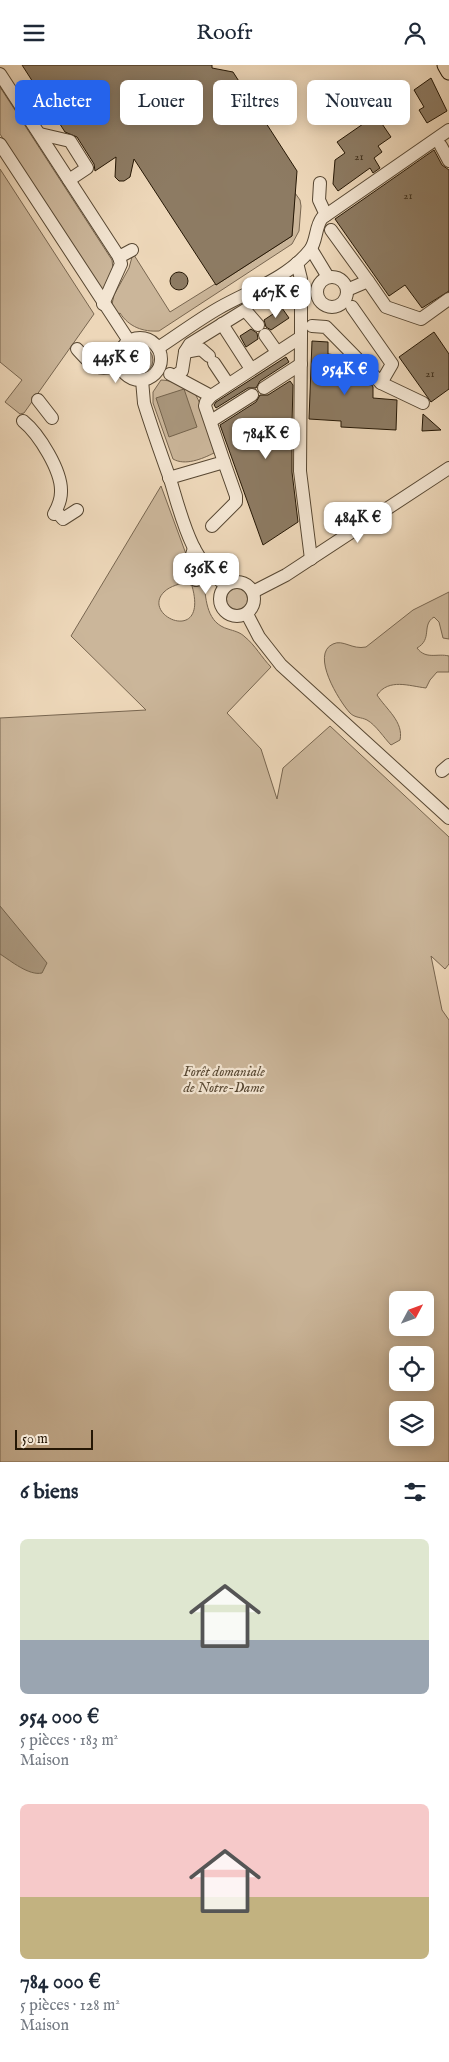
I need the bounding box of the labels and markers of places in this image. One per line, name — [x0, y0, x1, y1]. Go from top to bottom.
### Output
pin: 467K € — [235, 277, 317, 319]
pin: 445K € — [75, 341, 157, 384]
pin: 954K € — [304, 353, 386, 396]
pin: 784K € — [225, 417, 307, 460]
pin: 484K € — [317, 501, 399, 544]
pin: 636K € — [165, 553, 247, 595]

